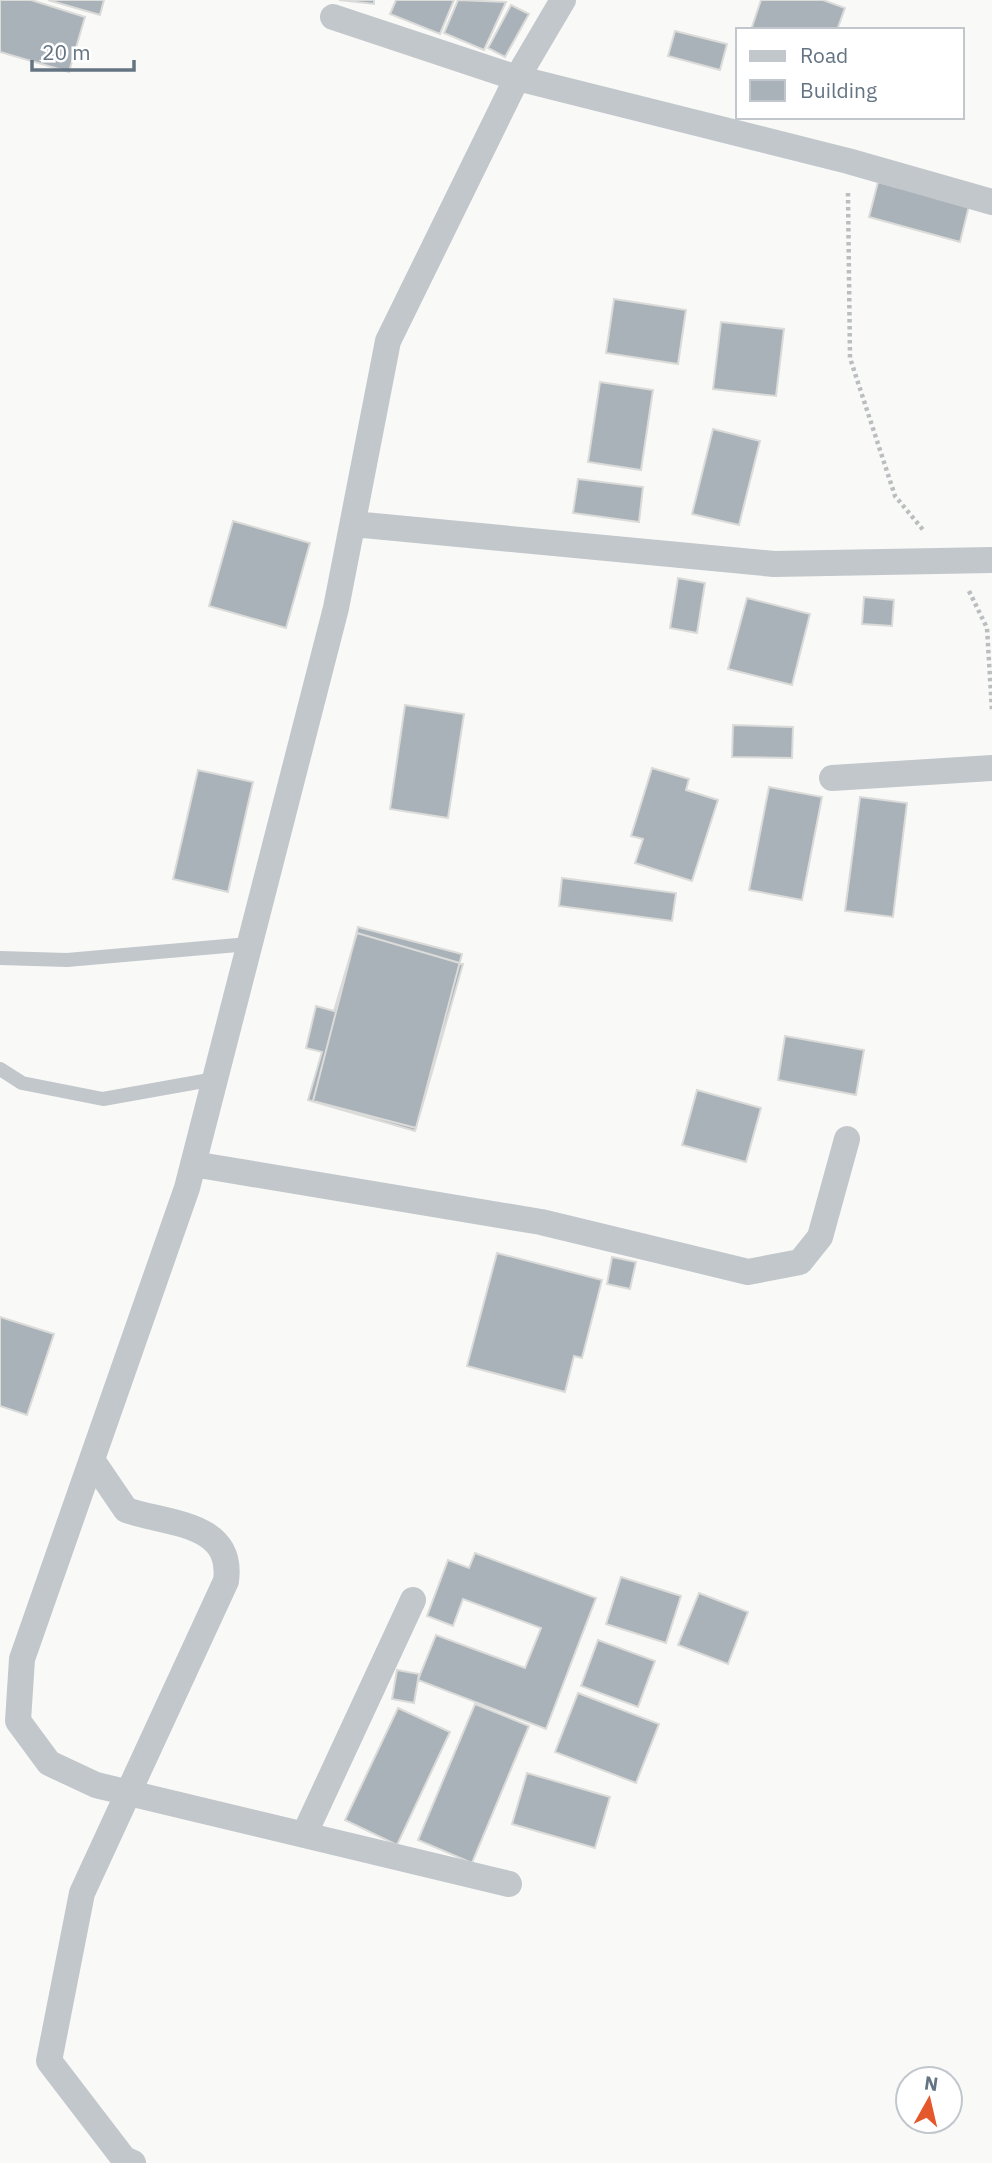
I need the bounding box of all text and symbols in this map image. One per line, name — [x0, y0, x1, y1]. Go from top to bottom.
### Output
scale bar — [32, 28, 133, 72]
legend — [736, 28, 964, 119]
text: 20 m — [42, 38, 91, 66]
text: Road — [800, 41, 848, 69]
text: Building — [800, 76, 877, 104]
north arrow — [894, 2065, 964, 2135]
text: N — [923, 2070, 940, 2096]

